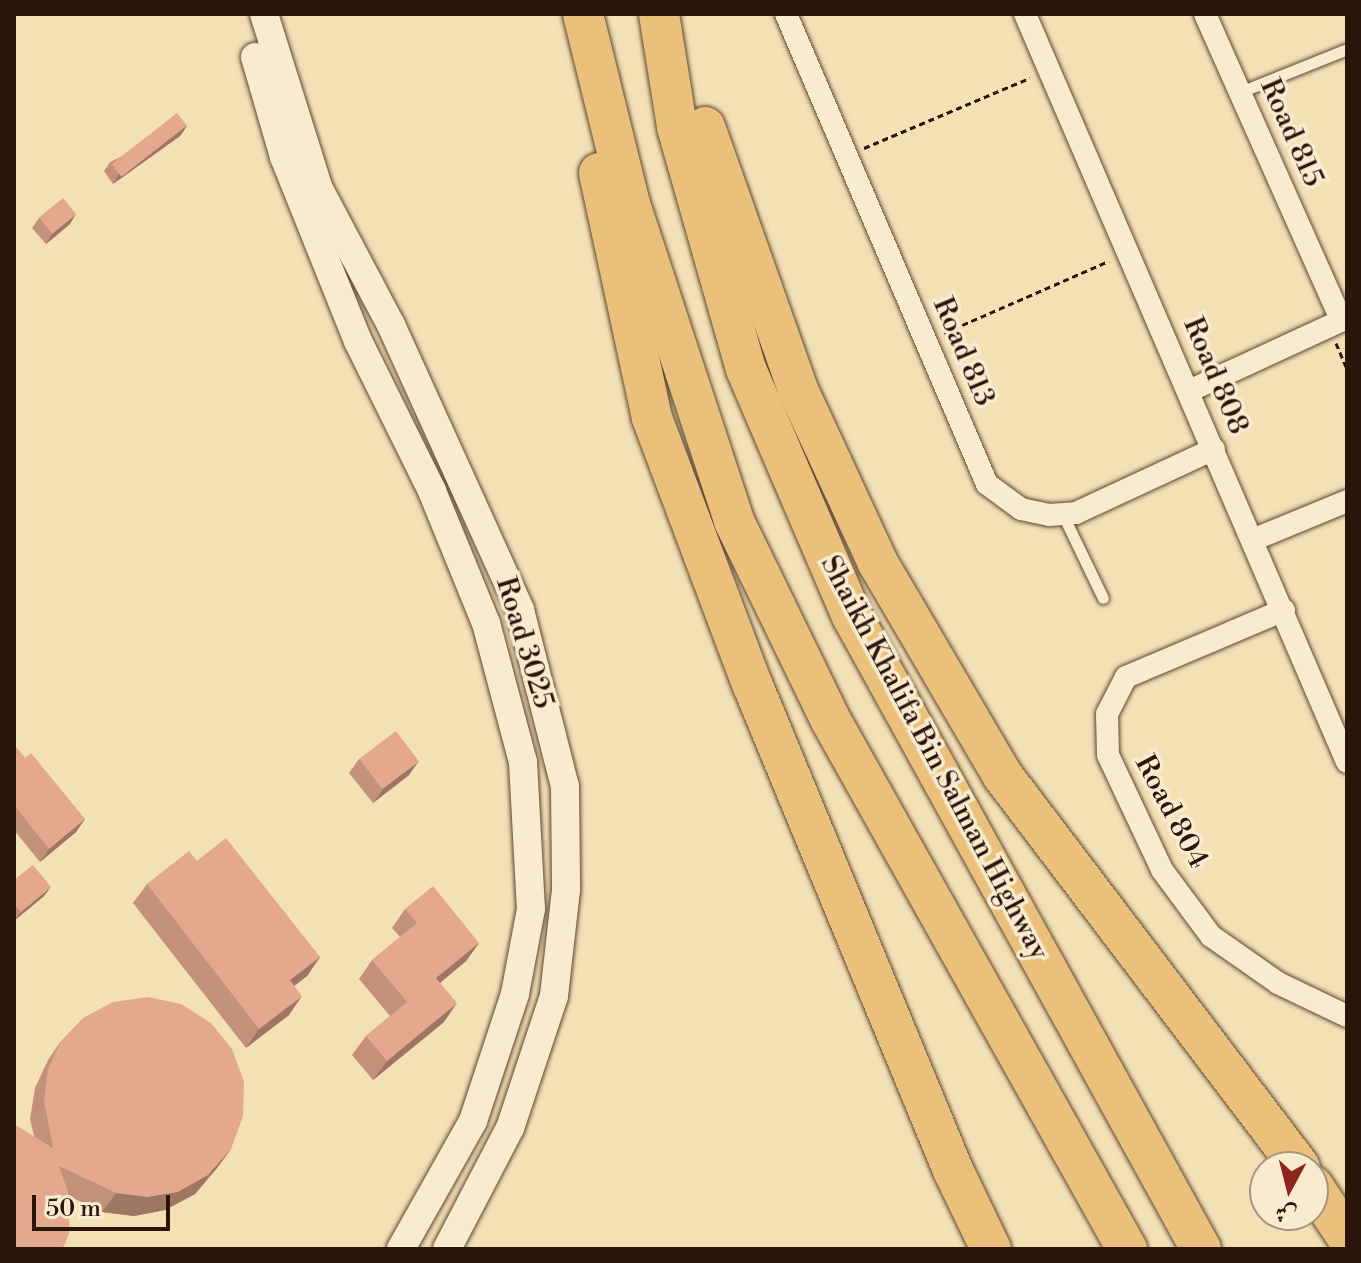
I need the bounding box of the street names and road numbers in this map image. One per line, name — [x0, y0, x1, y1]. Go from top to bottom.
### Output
street label: Road 815 — [1252, 74, 1330, 192]
street label: Road 813 — [925, 293, 1001, 411]
street label: Road 808 — [1175, 313, 1255, 439]
street label: Shaikh Khalifa Bin Salman Highway — [813, 550, 1055, 966]
street label: Road 3025 — [488, 573, 560, 713]
street label: Road 804 — [1127, 750, 1215, 874]

